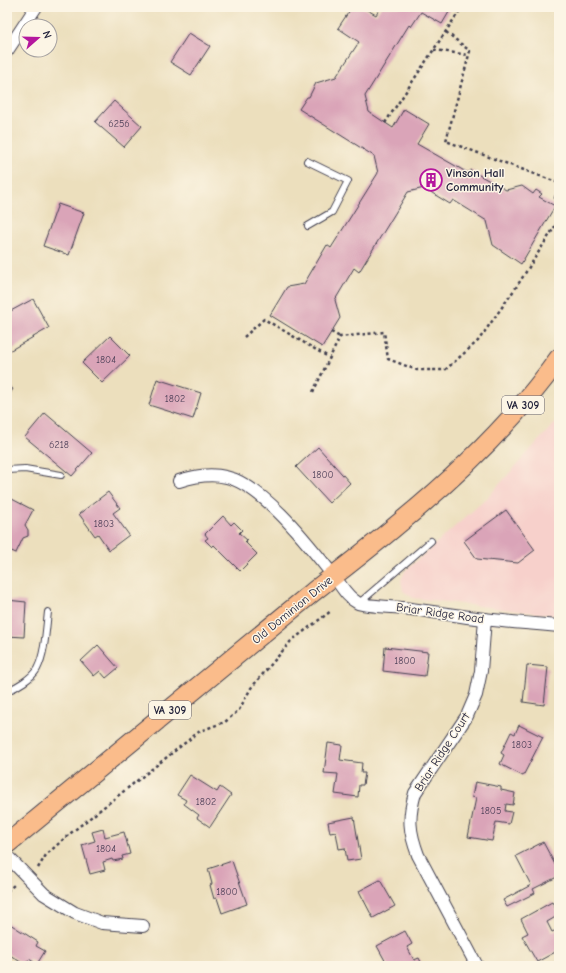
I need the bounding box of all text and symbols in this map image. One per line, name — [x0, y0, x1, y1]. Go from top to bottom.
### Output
north arrow — [18, 18, 58, 58]
text: N — [40, 29, 54, 40]
house number: 6256 — [108, 118, 130, 130]
place label: Vinson Hall Community — [446, 166, 504, 194]
building icon: Vinson Hall Community — [418, 167, 444, 193]
house number: 1804 — [96, 354, 116, 366]
house number: 1802 — [165, 393, 185, 405]
road number: VA 309 — [502, 396, 544, 414]
house number: 6218 — [49, 439, 69, 451]
house number: 1800 — [312, 469, 334, 481]
house number: 1803 — [94, 518, 114, 530]
street label: Old Dominion Drive — [249, 573, 335, 647]
street label: Briar Ridge Road — [395, 600, 485, 626]
house number: 1800 — [394, 655, 416, 667]
road number: VA 309 — [149, 701, 191, 719]
street label: Briar Ridge Court — [411, 710, 473, 794]
house number: 1803 — [512, 739, 532, 751]
house number: 1802 — [196, 796, 216, 808]
house number: 1805 — [481, 805, 501, 817]
house number: 1804 — [96, 843, 116, 855]
house number: 1800 — [216, 886, 238, 898]

